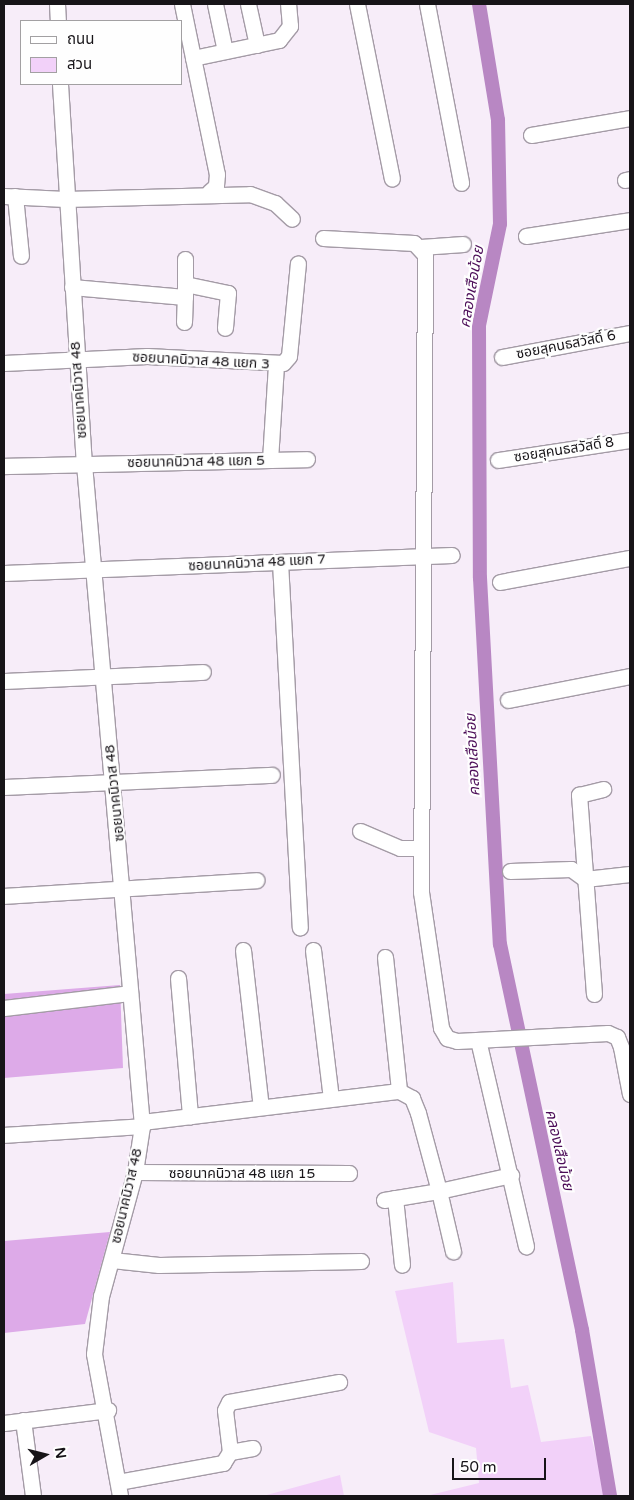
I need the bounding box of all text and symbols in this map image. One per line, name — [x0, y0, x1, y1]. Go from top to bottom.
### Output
legend — [20, 20, 182, 85]
text: ถนน — [67, 30, 94, 48]
text: สวน — [67, 55, 92, 73]
water label: คลองเสือน้อย — [456, 245, 488, 329]
street label: ซอยสุคนธสวัสดิ์ 6 — [515, 327, 617, 363]
street label: ซอยนาคนิวาส 48 — [67, 341, 91, 439]
street label: ซอยนาคนิวาส 48 แยก 3 — [132, 349, 270, 373]
street label: ซอยสุคนธสวัสดิ์ 8 — [513, 434, 615, 466]
street label: ซอยนาคนิวาส 48 แยก 5 — [127, 452, 265, 472]
street label: ซอยนาคนิวาส 48 แยก 7 — [188, 551, 326, 575]
water label: คลองเสือน้อย — [462, 713, 484, 797]
street label: ซอยนาคนิวาส 48 — [102, 744, 128, 842]
water label: คลองเสือน้อย — [541, 1108, 577, 1192]
street label: ซอยนาคนิวาส 48 — [108, 1147, 146, 1245]
street label: ซอยนาคนิวาส 48 แยก 15 — [169, 1166, 315, 1182]
north arrow — [20, 1430, 70, 1480]
text: N — [51, 1446, 70, 1460]
scale bar — [454, 1448, 548, 1480]
text: 50 m — [460, 1458, 497, 1476]

